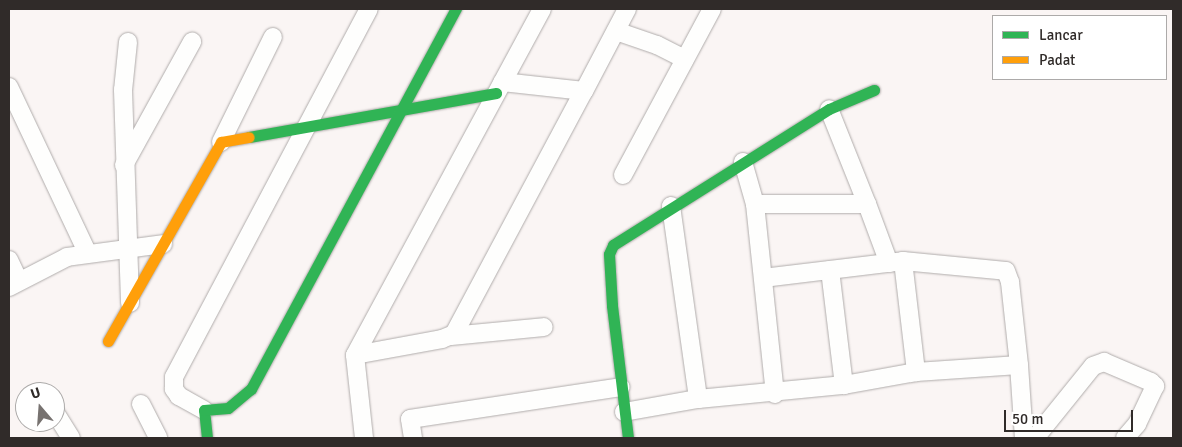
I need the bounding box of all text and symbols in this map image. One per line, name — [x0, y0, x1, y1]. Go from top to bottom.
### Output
legend — [992, 15, 1167, 80]
text: Lancar — [1039, 26, 1083, 44]
text: Padat — [1039, 51, 1075, 69]
north arrow — [15, 382, 65, 432]
text: U — [28, 384, 43, 403]
scale bar — [1007, 400, 1136, 432]
text: 50 m — [1012, 410, 1043, 428]

